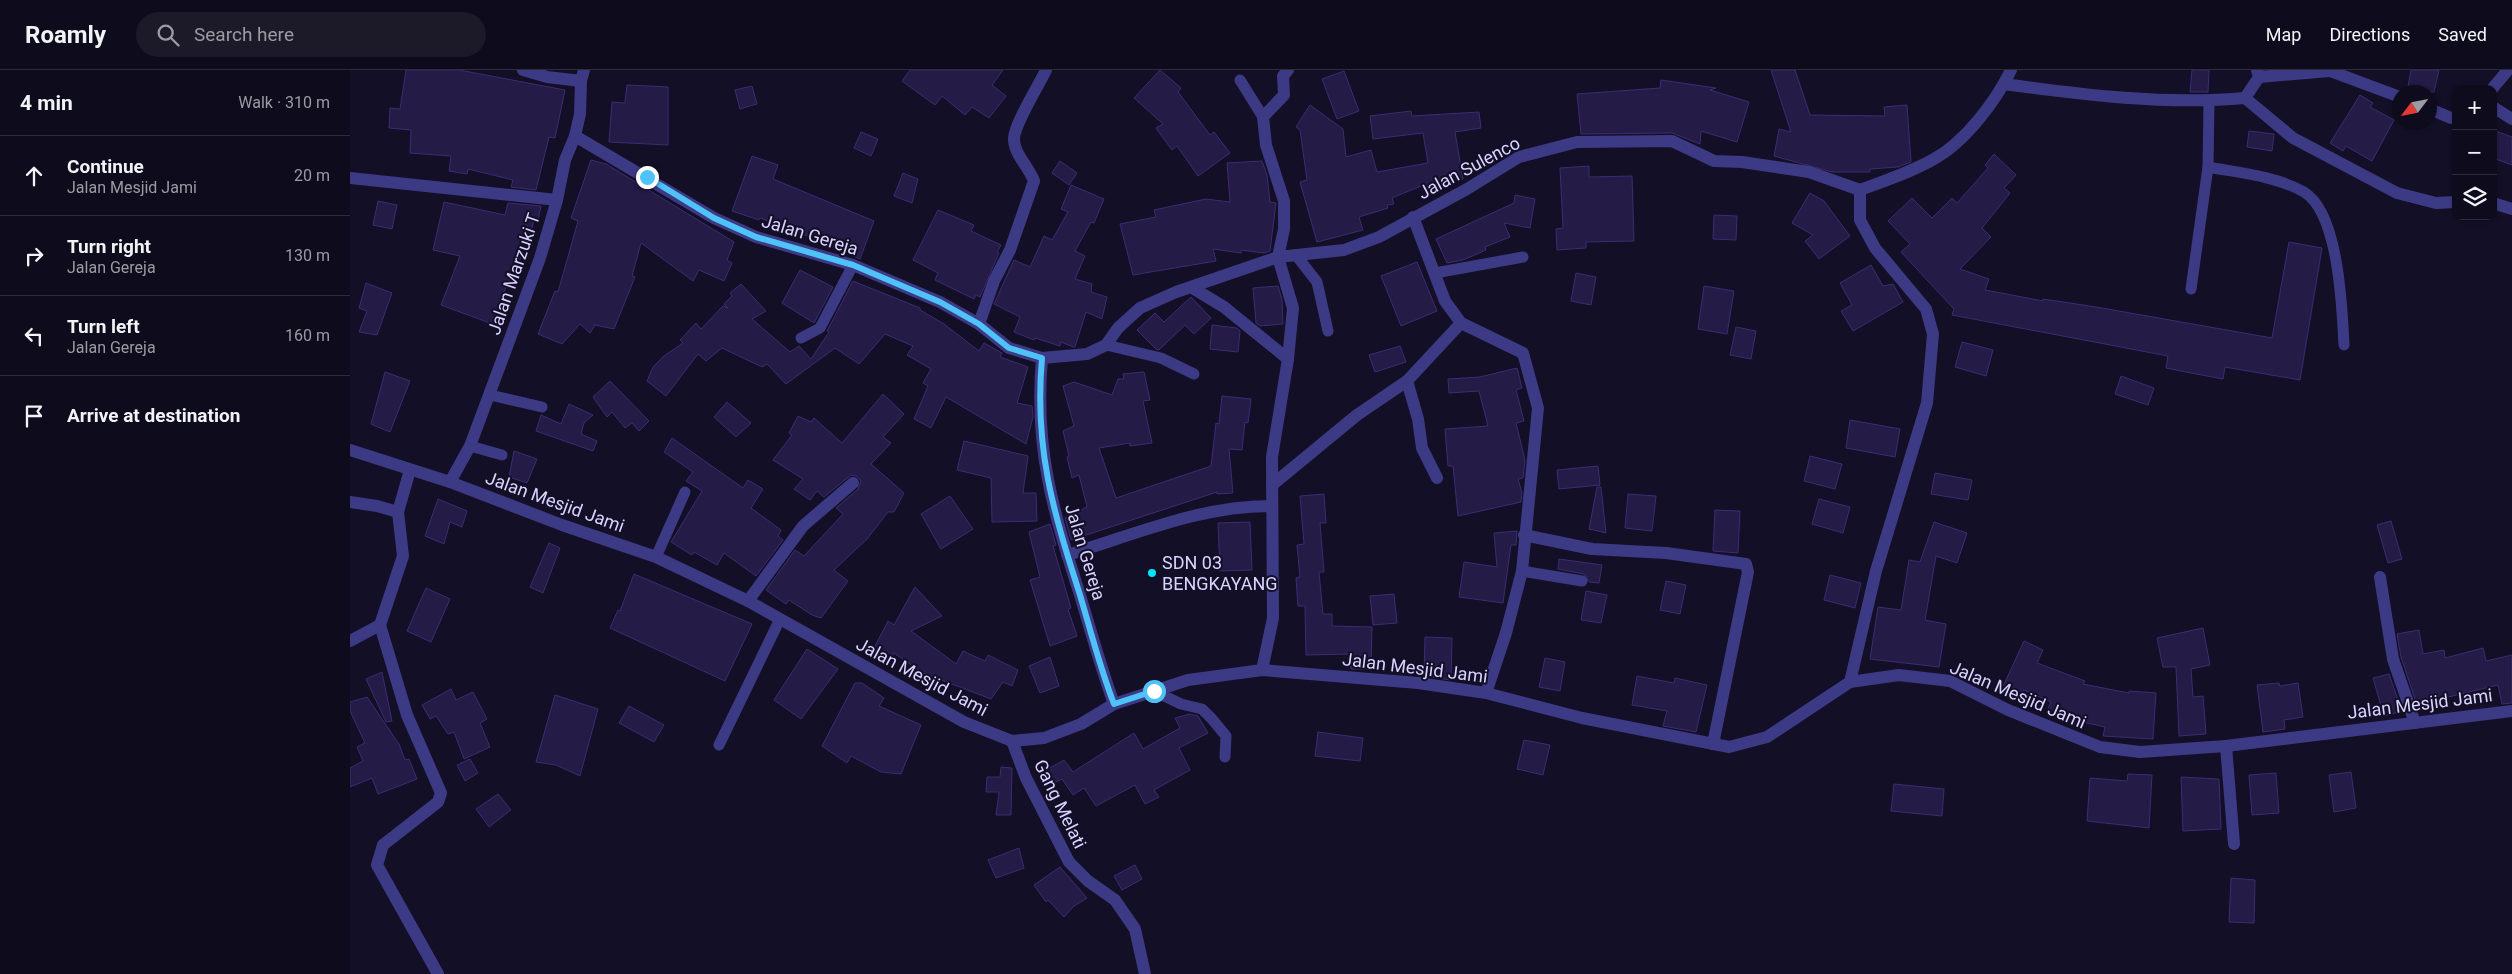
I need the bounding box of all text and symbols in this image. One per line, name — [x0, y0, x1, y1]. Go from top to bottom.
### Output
search box — [136, 12, 486, 57]
text: Roamly — [25, 21, 106, 49]
icon: search — [154, 21, 182, 49]
text: Search here — [194, 23, 294, 46]
text: Map — [2266, 24, 2301, 45]
text: Directions — [2329, 24, 2410, 45]
text: Saved — [2438, 24, 2487, 45]
north arrow — [2392, 85, 2437, 130]
map controls — [2452, 85, 2497, 220]
button: + — [2452, 85, 2497, 130]
text: 4 min — [20, 91, 73, 115]
text: Walk · 310 m — [238, 93, 330, 112]
button: − — [2452, 130, 2497, 175]
street label: Jalan Sulenco — [1414, 132, 1523, 203]
text: Continue — [67, 155, 144, 178]
icon: ahead — [20, 162, 48, 190]
text: 20 m — [294, 166, 330, 185]
route end — [636, 166, 659, 189]
button: layers — [2452, 175, 2497, 220]
text: Jalan Mesjid Jami — [67, 178, 197, 197]
street label: Jalan Marzuki T — [483, 210, 544, 337]
street label: Jalan Gereja — [759, 210, 861, 259]
text: Turn right — [67, 235, 151, 258]
icon: right — [20, 242, 48, 270]
text: 130 m — [285, 246, 330, 265]
text: Jalan Gereja — [67, 258, 156, 277]
text: Turn left — [67, 315, 140, 338]
icon: left — [20, 322, 48, 350]
text: 160 m — [285, 326, 330, 345]
text: Jalan Gereja — [67, 338, 156, 357]
icon: arrive — [20, 402, 48, 430]
text: Arrive at destination — [67, 404, 240, 427]
street label: Jalan Mesjid Jami — [483, 467, 627, 536]
street label: Jalan Gereja — [1061, 501, 1110, 603]
place label: SDN 03 BENGKAYANG — [1162, 552, 1278, 594]
marker: SDN 03 BENGKAYANG — [1146, 567, 1158, 579]
street label: Jalan Mesjid Jami — [853, 633, 992, 720]
street label: Jalan Mesjid Jami — [1341, 648, 1489, 687]
street label: Jalan Mesjid Jami — [1947, 656, 2090, 733]
route start — [1143, 680, 1166, 703]
street label: Jalan Mesjid Jami — [2346, 684, 2494, 723]
street label: Gang Melati — [1030, 756, 1091, 852]

